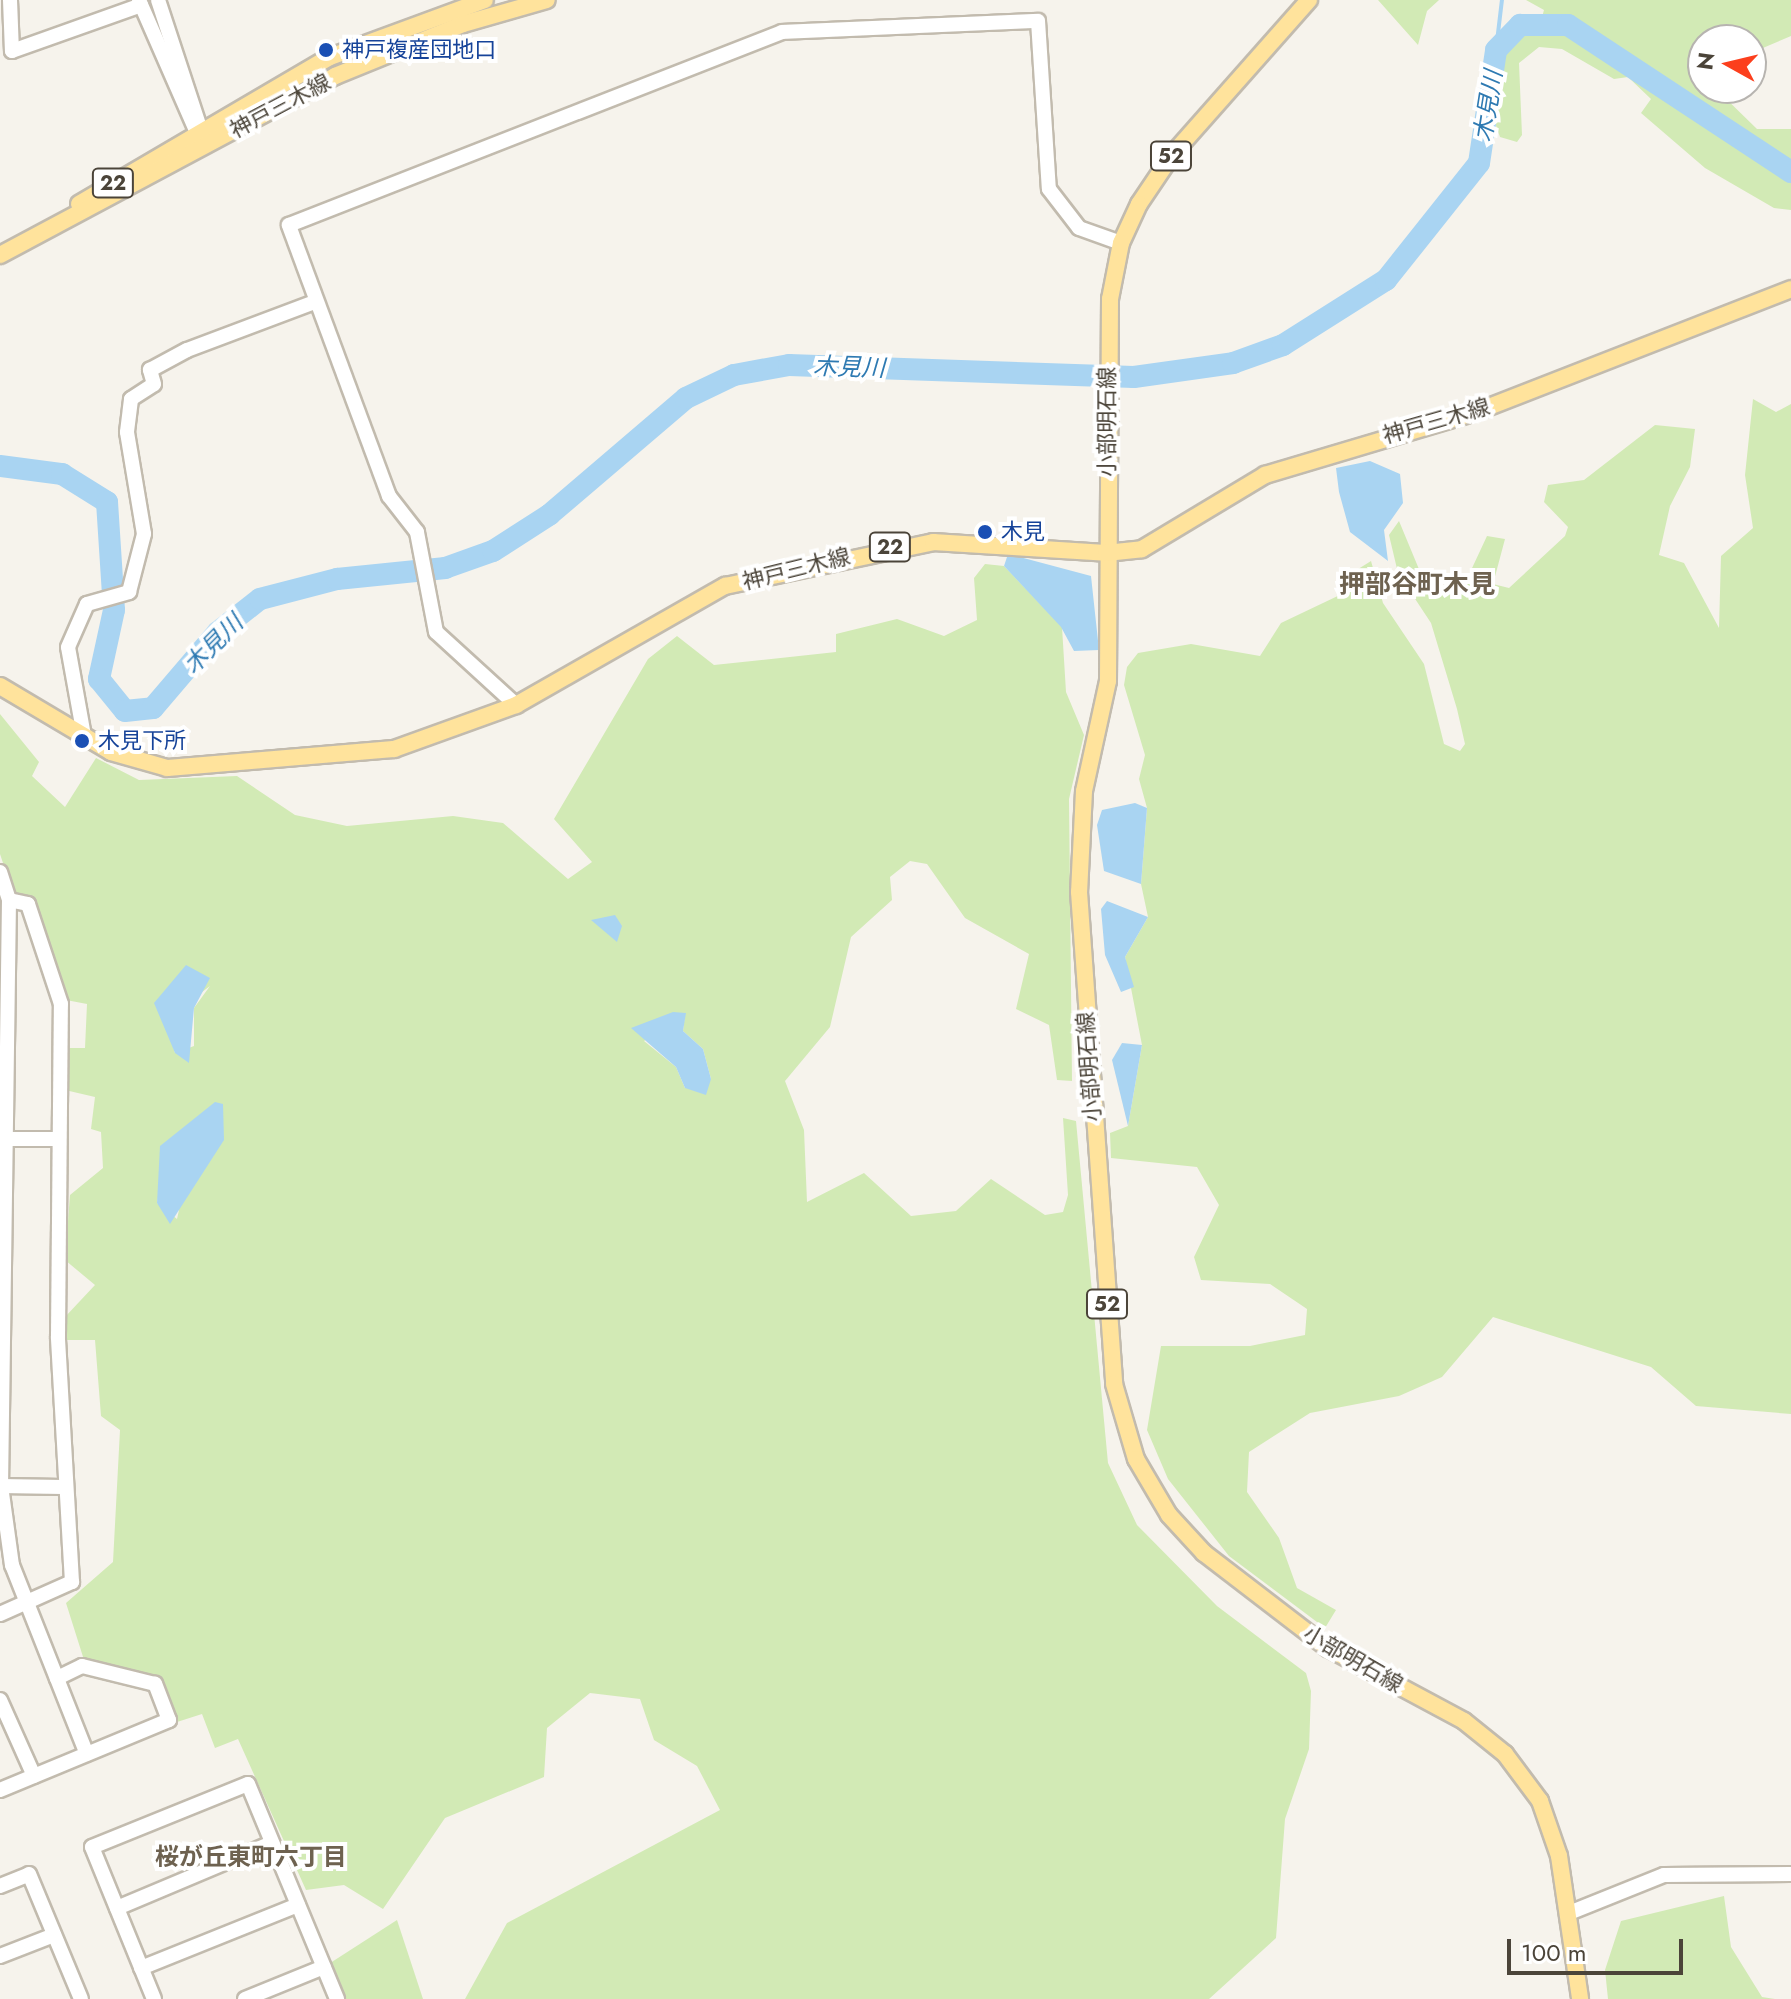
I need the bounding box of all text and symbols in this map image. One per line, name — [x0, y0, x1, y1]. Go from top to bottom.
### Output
north arrow — [1687, 24, 1767, 104]
place label: 神戸複産団地口 — [342, 37, 496, 63]
marker: 神戸複産団地口 — [317, 41, 335, 59]
text: N — [1688, 50, 1722, 72]
water label: 木見川 — [1468, 68, 1508, 144]
street label: 神戸三木線 — [225, 69, 335, 143]
road number: 52 — [1149, 140, 1193, 172]
road number: 22 — [91, 167, 135, 199]
water label: 木見川 — [813, 351, 885, 383]
street label: 小部明石線 — [1094, 367, 1120, 477]
street label: 神戸三木線 — [1379, 393, 1493, 449]
place label: 木見 — [1001, 519, 1045, 545]
marker: 木見 — [976, 523, 994, 541]
road number: 22 — [868, 531, 912, 563]
street label: 神戸三木線 — [739, 543, 853, 595]
district label: 押部谷町木見 — [1339, 569, 1495, 601]
water label: 木見川 — [177, 608, 249, 680]
place label: 木見下所 — [98, 728, 186, 754]
marker: 木見下所 — [73, 732, 91, 750]
street label: 小部明石線 — [1072, 1011, 1106, 1123]
road number: 52 — [1085, 1288, 1129, 1320]
street label: 小部明石線 — [1299, 1620, 1407, 1698]
district label: 桜が丘東町六丁目 — [155, 1843, 347, 1871]
scale bar — [1511, 1923, 1687, 1973]
text: 100 m — [1521, 1935, 1587, 1970]

